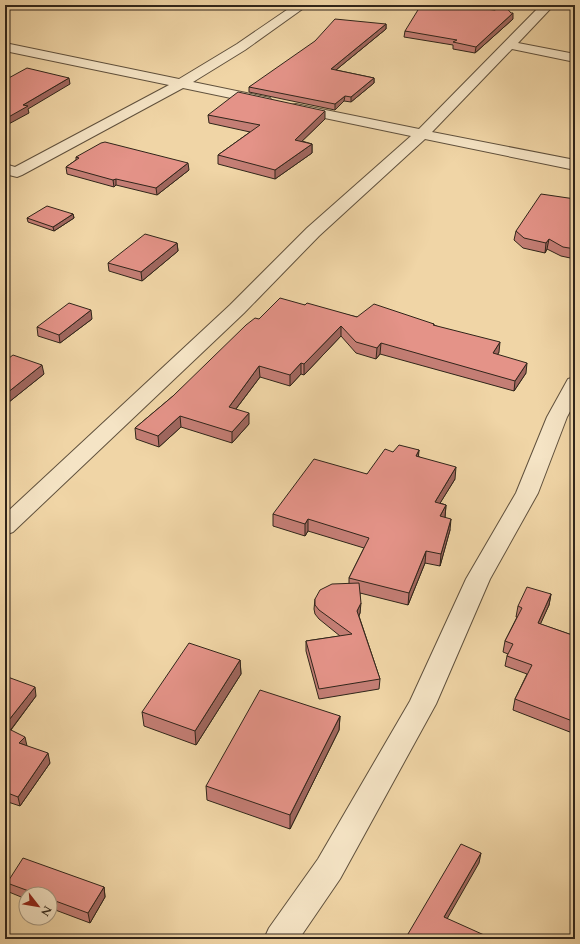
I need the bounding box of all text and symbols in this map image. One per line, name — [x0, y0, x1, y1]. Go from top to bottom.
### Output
north arrow — [18, 886, 58, 926]
text: N — [37, 903, 55, 919]

